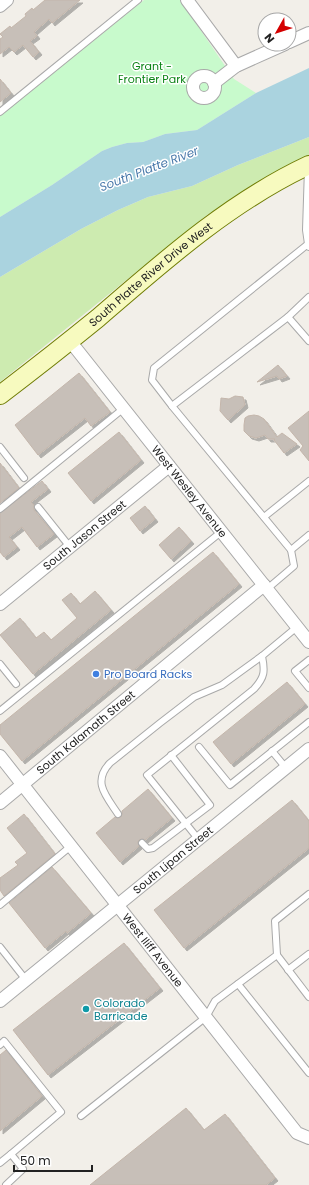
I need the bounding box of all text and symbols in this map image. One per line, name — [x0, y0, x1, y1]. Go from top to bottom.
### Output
north arrow — [257, 12, 297, 52]
text: N — [260, 30, 278, 47]
park label: Grant - Frontier Park — [118, 58, 186, 87]
water label: South Platte River — [97, 142, 201, 195]
street label: South Platte River Drive West — [85, 218, 216, 330]
street label: West Wesley Avenue — [148, 442, 231, 541]
street label: South Jason Street — [40, 496, 129, 574]
place label: Pro Board Racks — [104, 666, 193, 682]
marker: Pro Board Racks — [91, 669, 101, 679]
street label: South Kalamath Street — [33, 687, 138, 778]
street label: South Lipan Street — [129, 823, 216, 898]
street label: West Iliff Avenue — [119, 910, 187, 990]
place label: Colorado Barricade — [94, 995, 148, 1024]
marker: Colorado Barricade — [81, 1004, 91, 1014]
scale bar — [14, 1147, 92, 1173]
text: 50 m — [20, 1152, 51, 1169]

